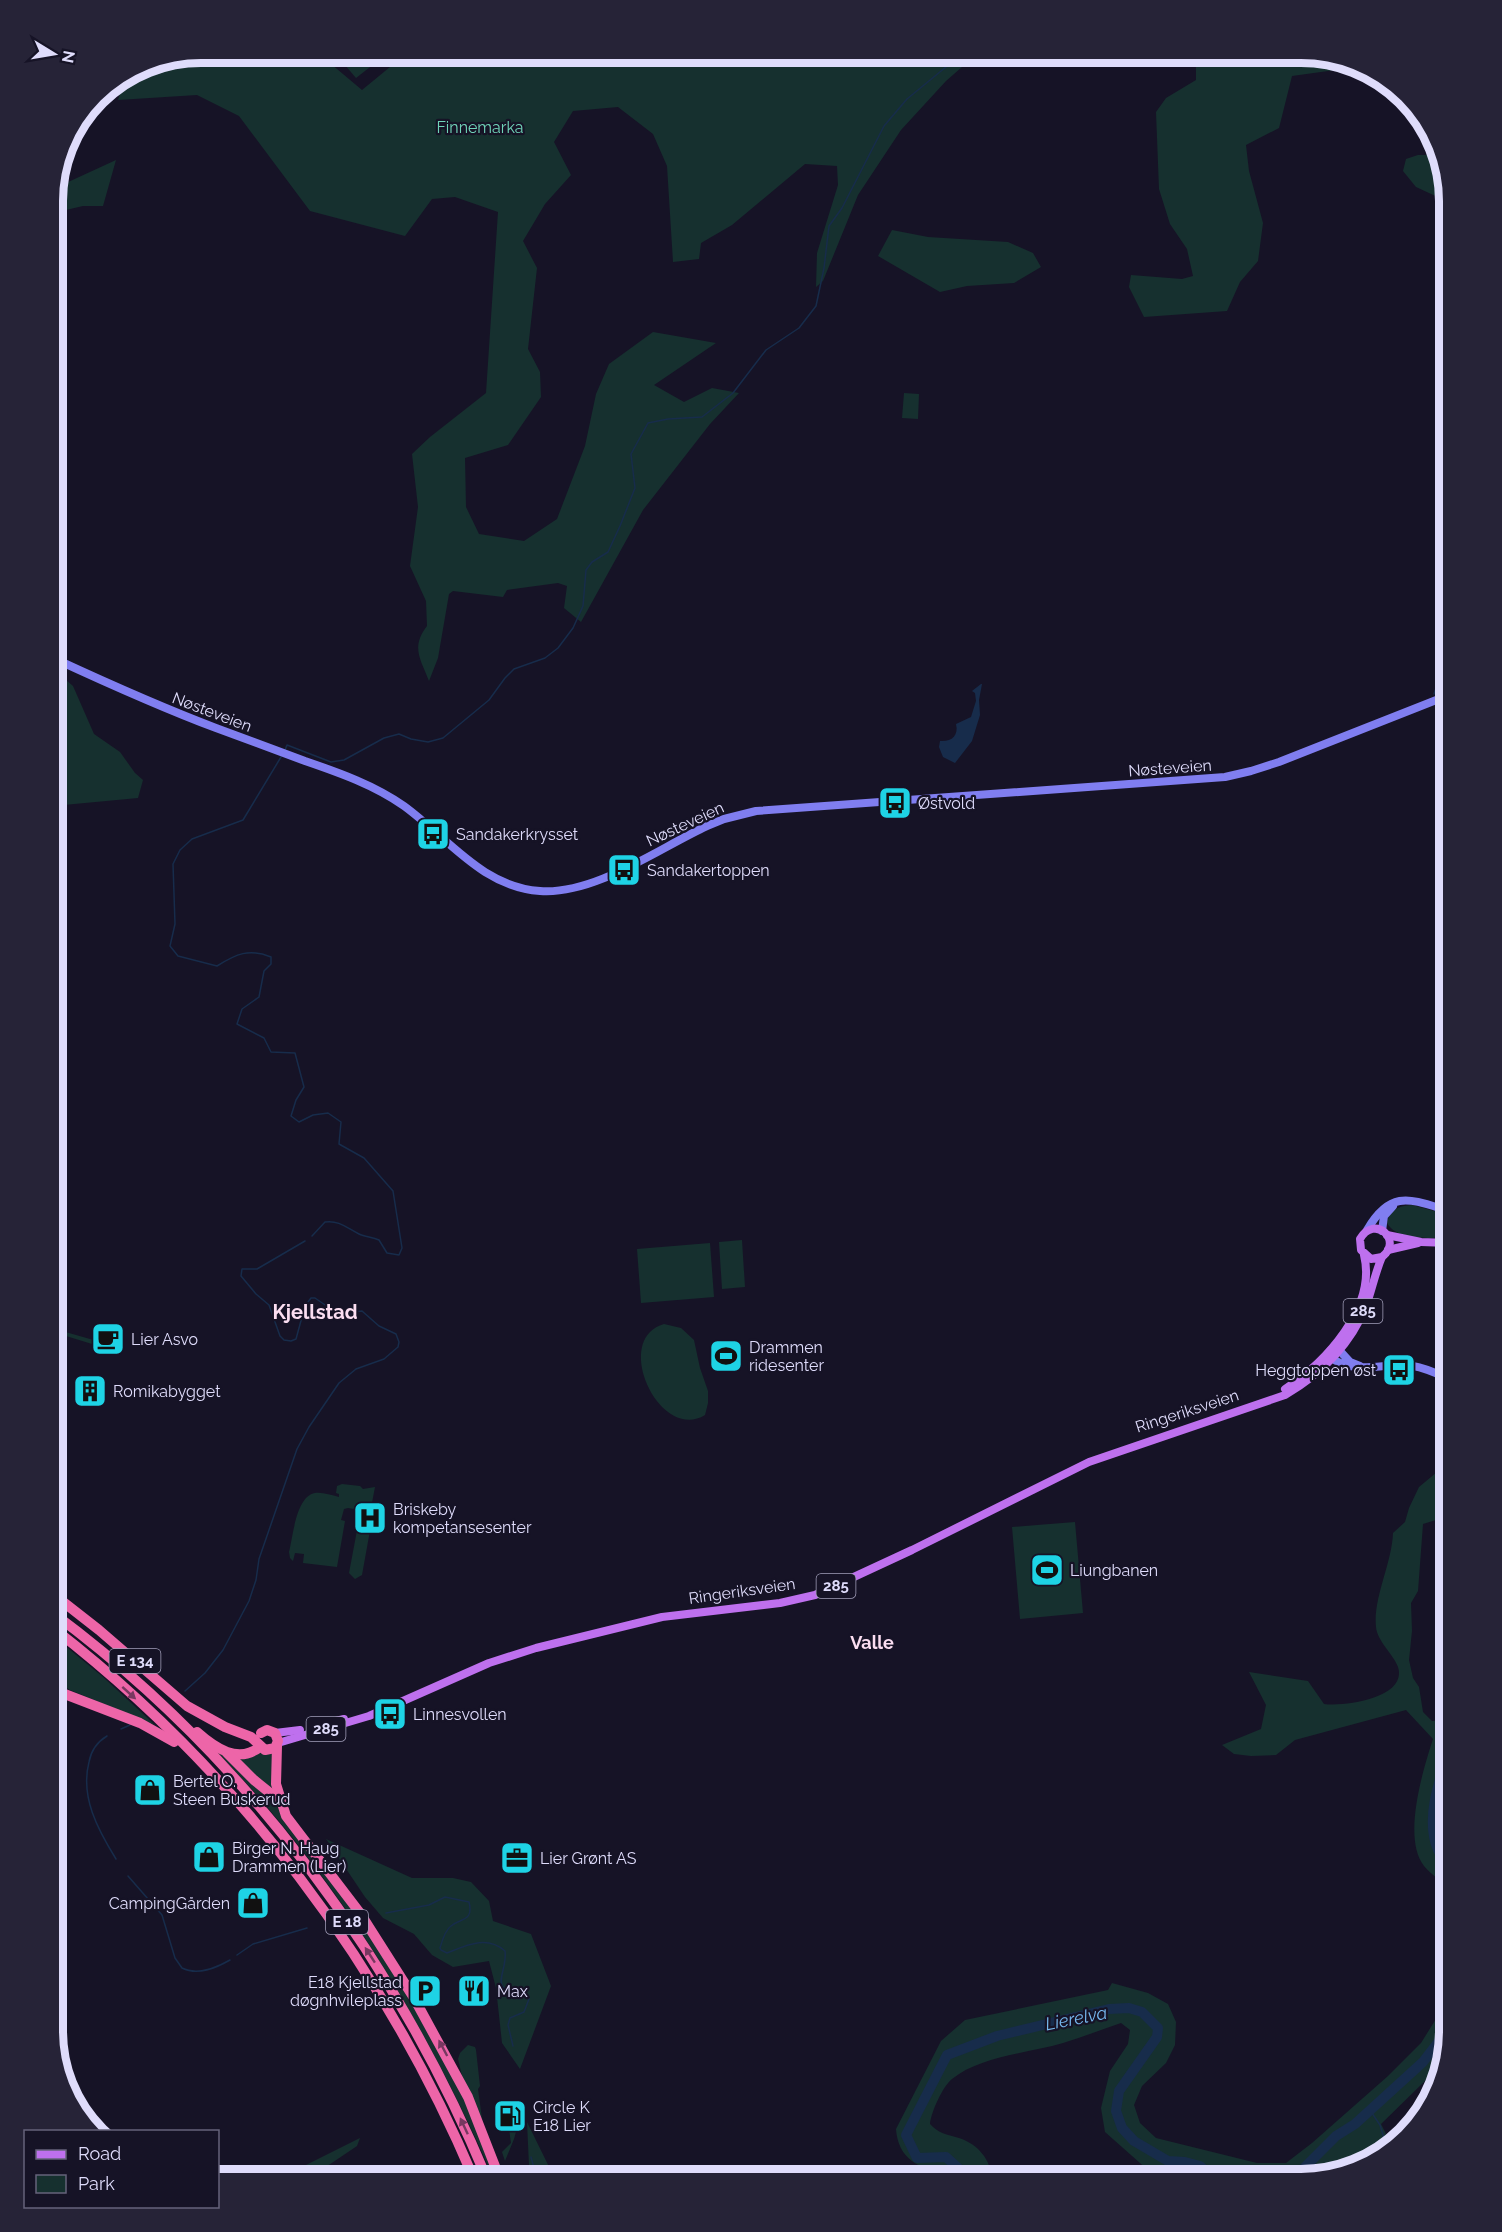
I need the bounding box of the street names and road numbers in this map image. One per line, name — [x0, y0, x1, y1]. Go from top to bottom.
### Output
street label: Nøsteveien — [170, 688, 254, 736]
street label: Nøsteveien — [1128, 756, 1212, 780]
street label: Nøsteveien — [643, 798, 727, 850]
road number: 285 — [1344, 1299, 1382, 1323]
street label: Ringeriksveien — [1133, 1385, 1241, 1437]
street label: Ringeriksveien — [687, 1574, 797, 1608]
road number: 285 — [816, 1574, 856, 1598]
road number: E 134 — [110, 1649, 160, 1673]
road number: 285 — [306, 1717, 346, 1741]
road number: E 18 — [326, 1910, 368, 1934]

